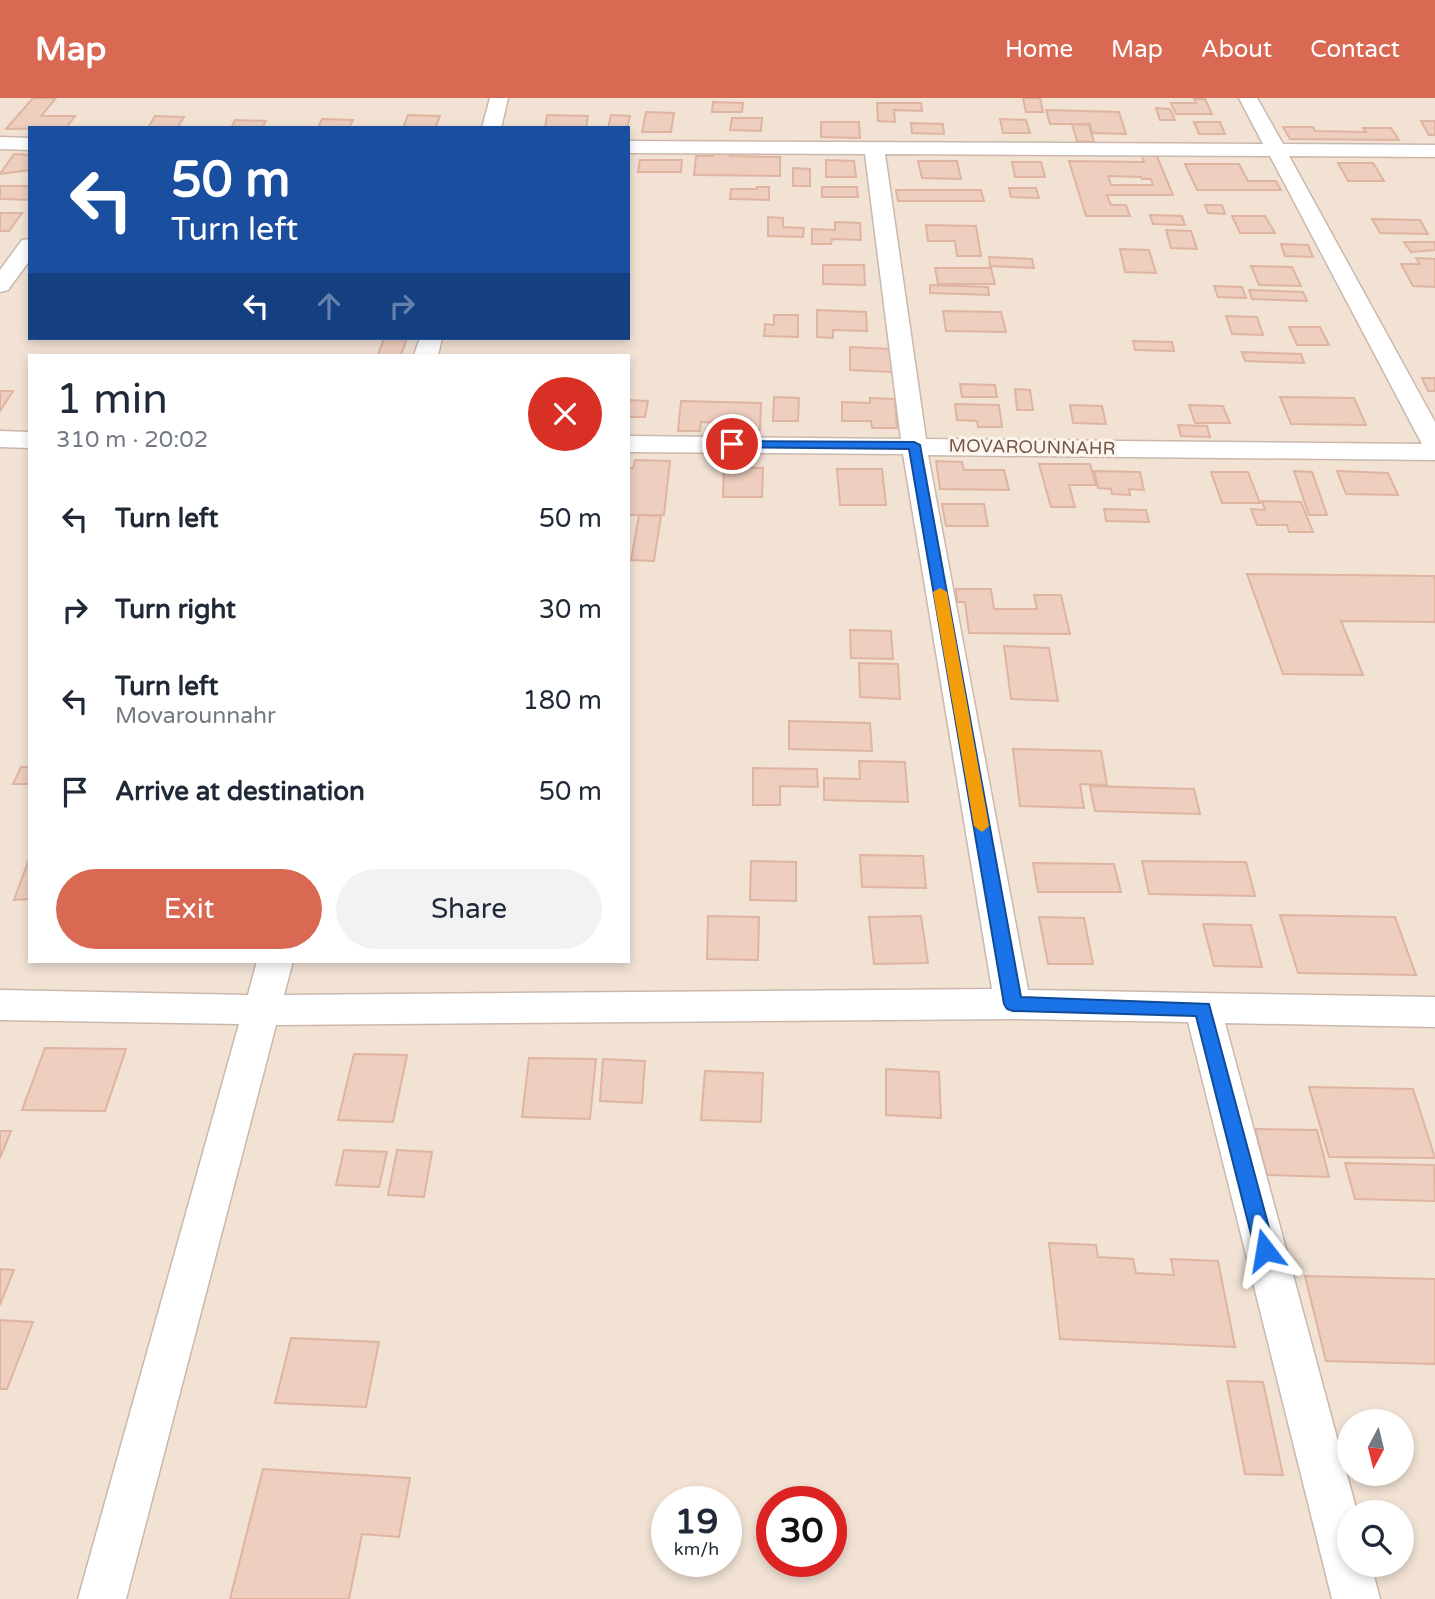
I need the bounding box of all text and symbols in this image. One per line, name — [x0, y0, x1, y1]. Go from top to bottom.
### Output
text: Map — [35, 30, 106, 69]
text: Home — [1005, 35, 1073, 64]
text: Map — [1111, 35, 1163, 64]
text: About — [1201, 35, 1272, 64]
text: Contact — [1310, 35, 1400, 64]
text: 50 m — [171, 151, 290, 210]
icon: left — [56, 154, 147, 245]
text: Turn left — [171, 211, 298, 249]
icon: left — [237, 287, 275, 325]
icon: ahead — [310, 287, 348, 325]
icon: right — [383, 287, 421, 325]
text: 1 min — [56, 374, 168, 425]
button: close — [528, 377, 602, 451]
pin — [702, 414, 762, 474]
icon: arrive — [713, 425, 751, 463]
text: 310 m · 20:02 — [56, 426, 208, 454]
street label: MOVAROUNNAHR — [948, 435, 1116, 459]
icon: left — [56, 500, 94, 538]
text: Turn left — [115, 503, 218, 534]
text: 50 m — [539, 503, 602, 534]
icon: right — [56, 591, 94, 629]
text: Turn right — [115, 594, 236, 625]
text: 30 m — [539, 594, 602, 625]
text: Turn left — [115, 671, 218, 702]
icon: left — [56, 682, 94, 720]
text: 180 m — [522, 685, 602, 716]
text: Movarounnahr — [115, 702, 276, 730]
icon: arrive — [56, 773, 94, 811]
text: Arrive at destination — [115, 776, 365, 807]
text: 50 m — [539, 776, 602, 807]
button: Exit — [56, 869, 322, 949]
button: Share — [336, 869, 602, 949]
position arrow — [1228, 1213, 1302, 1287]
north arrow — [1337, 1409, 1414, 1486]
map controls — [1337, 1409, 1414, 1577]
speed limit sign: 30 — [756, 1486, 847, 1577]
button: search — [1337, 1500, 1414, 1577]
text: 19 — [675, 1501, 718, 1543]
text: km/h — [674, 1538, 719, 1560]

